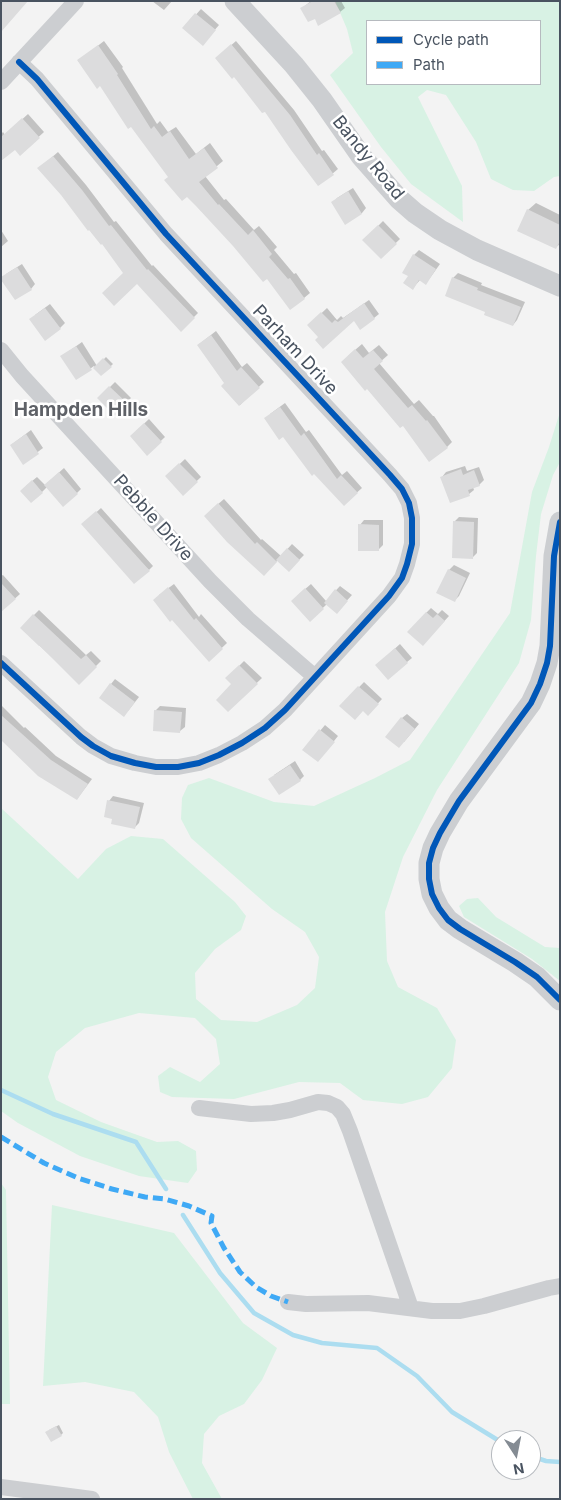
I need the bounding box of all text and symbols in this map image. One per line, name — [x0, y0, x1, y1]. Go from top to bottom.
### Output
legend — [366, 20, 541, 85]
text: Cycle path — [413, 30, 489, 49]
text: Path — [413, 55, 445, 74]
street label: Bandy Road — [327, 111, 409, 205]
street label: Parham Drive — [248, 301, 342, 399]
district label: Hampden Hills — [14, 399, 148, 421]
street label: Pebble Drive — [109, 470, 197, 566]
north arrow — [491, 1430, 541, 1480]
text: N — [512, 1460, 526, 1479]

